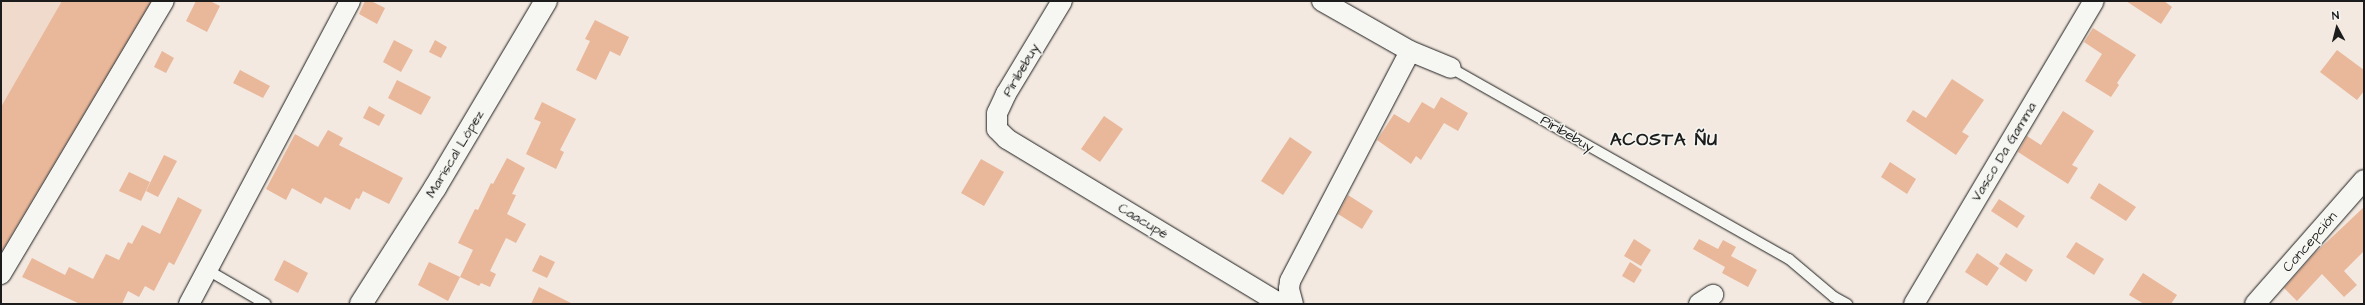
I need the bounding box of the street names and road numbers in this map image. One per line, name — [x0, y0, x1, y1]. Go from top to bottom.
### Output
street label: Piribebuy — [999, 40, 1043, 100]
street label: Vasco Da Gamma — [1968, 99, 2040, 205]
street label: Mariscal López — [422, 107, 488, 201]
street label: Piribebuy — [1537, 112, 1597, 156]
street label: Caacupé — [1115, 200, 1171, 242]
street label: Concepción — [2279, 208, 2341, 276]

